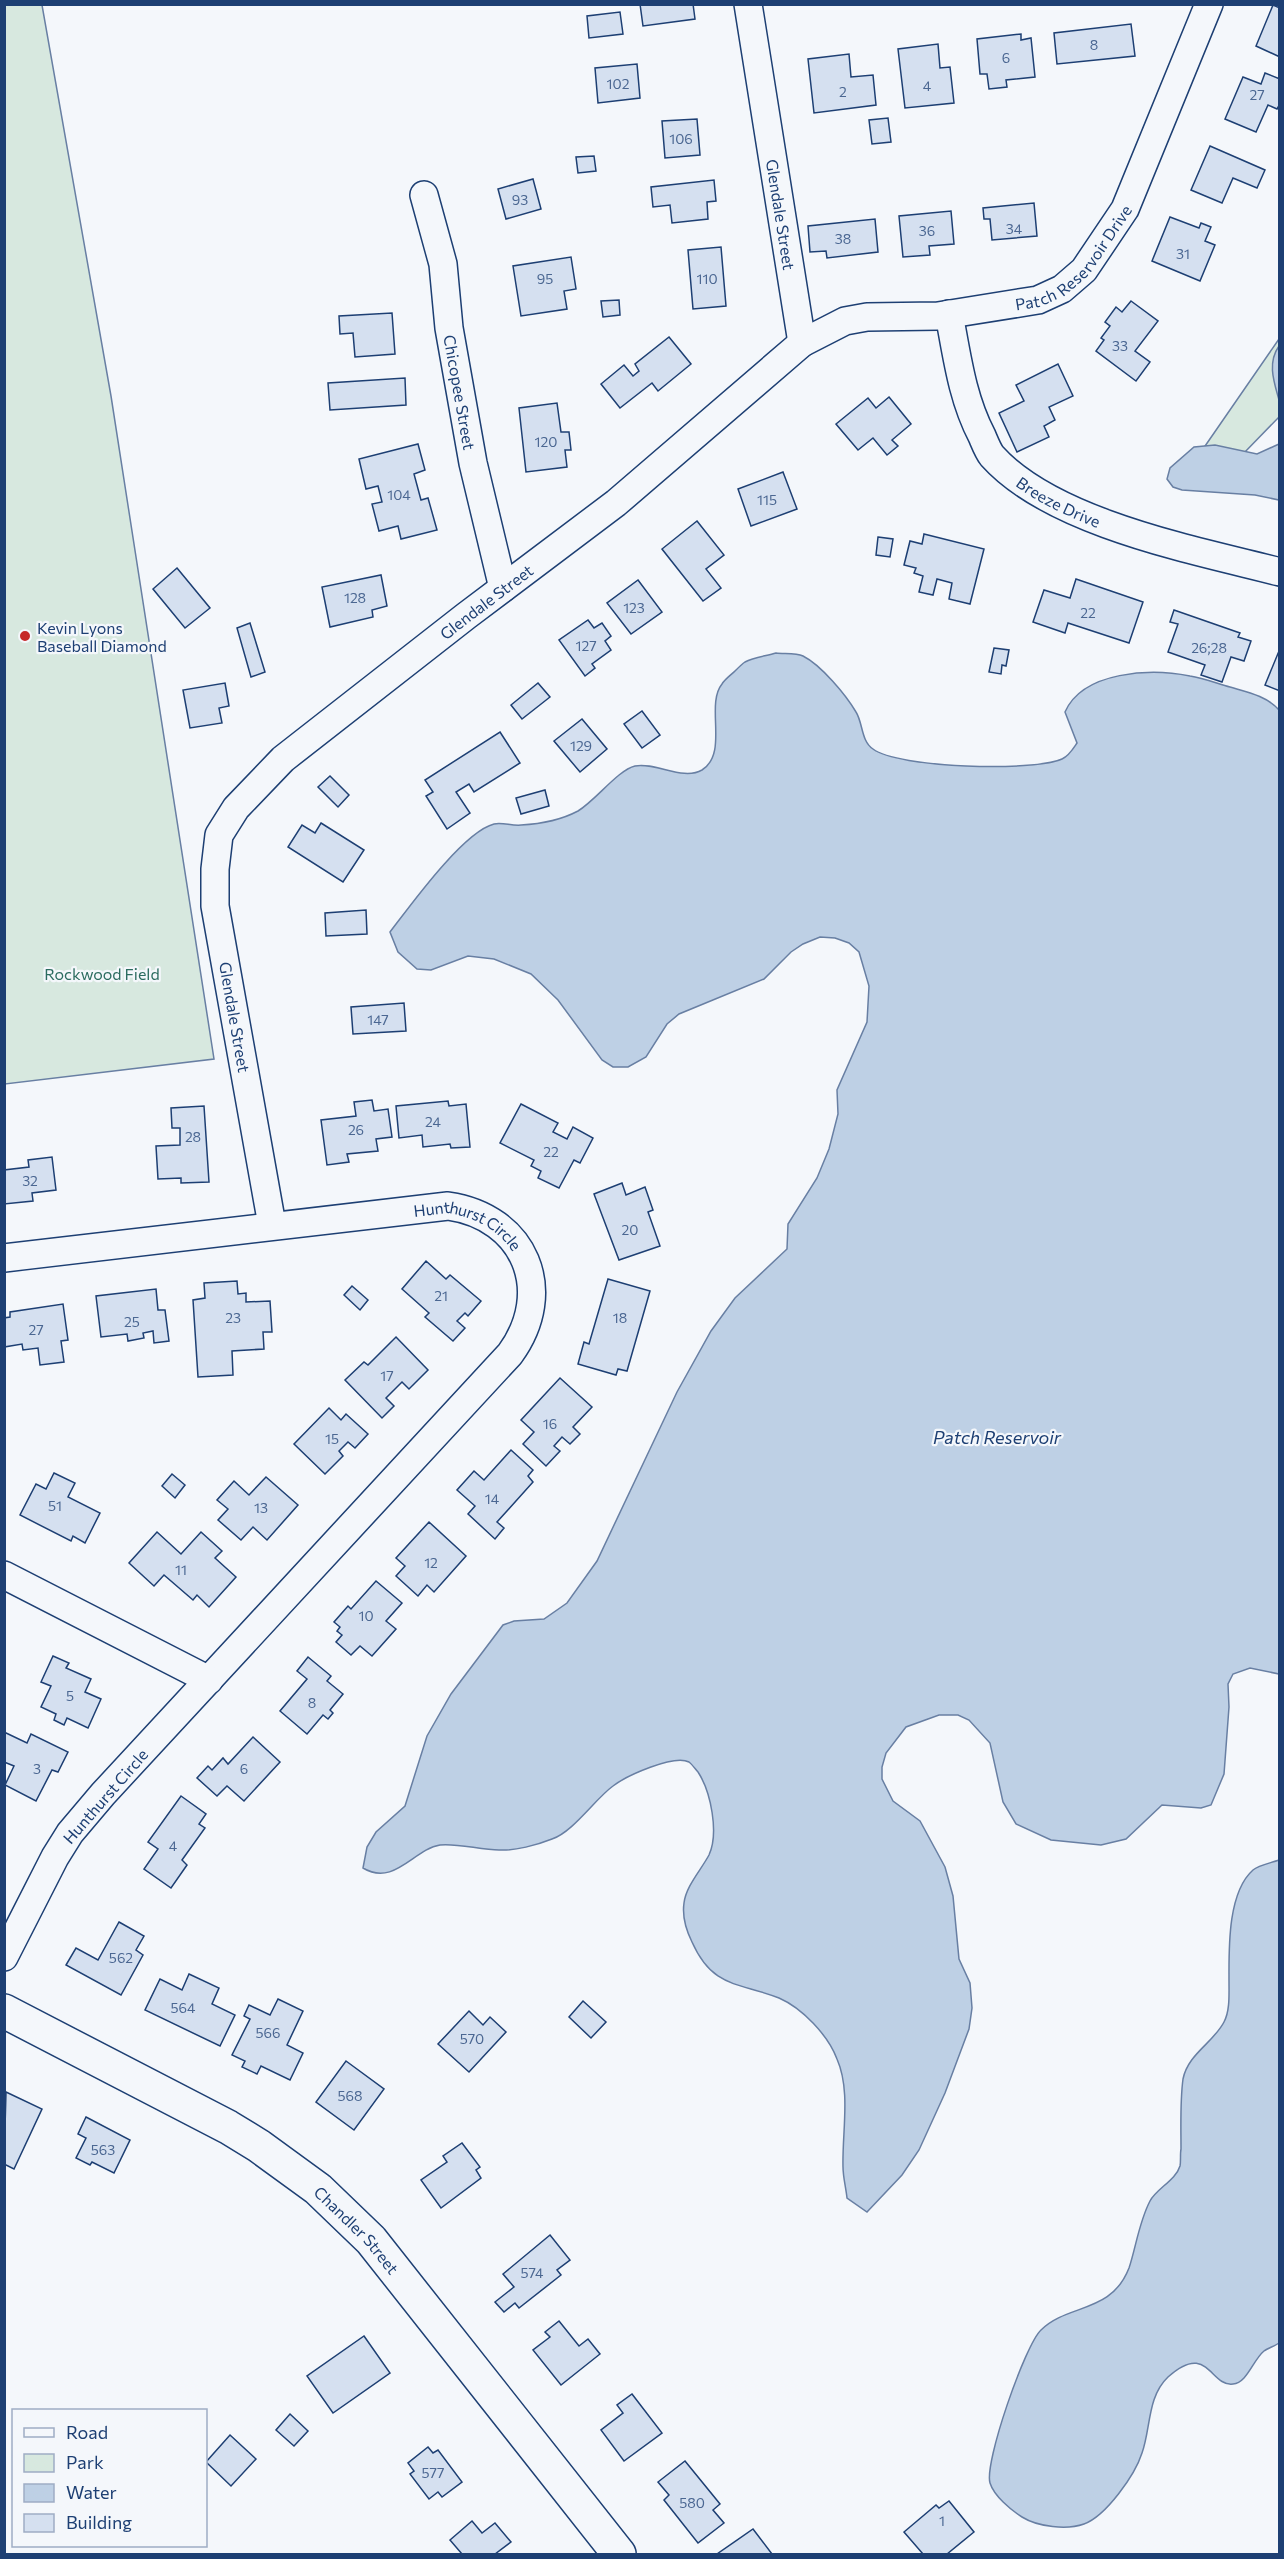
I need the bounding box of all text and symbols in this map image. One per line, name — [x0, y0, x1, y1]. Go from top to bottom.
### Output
house number: 8 — [1090, 36, 1098, 53]
house number: 6 — [1002, 49, 1010, 66]
house number: 102 — [607, 75, 630, 92]
house number: 4 — [923, 77, 932, 94]
house number: 2 — [839, 83, 847, 100]
house number: 27 — [1249, 86, 1265, 103]
house number: 106 — [669, 130, 693, 147]
street label: Glendale Street — [763, 158, 800, 272]
house number: 93 — [512, 191, 528, 208]
street label: Patch Reservoir Drive — [1014, 201, 1135, 313]
house number: 34 — [1006, 220, 1023, 237]
house number: 36 — [919, 222, 935, 239]
house number: 38 — [835, 230, 851, 247]
house number: 31 — [1176, 245, 1190, 262]
house number: 95 — [537, 270, 553, 287]
house number: 110 — [696, 270, 718, 287]
street label: Chicopee Street — [441, 333, 480, 452]
house number: 33 — [1112, 337, 1128, 354]
house number: 120 — [535, 433, 557, 450]
street label: Breeze Drive — [1013, 472, 1103, 530]
house number: 104 — [387, 486, 411, 503]
house number: 115 — [757, 491, 777, 508]
street label: Glendale Street — [435, 560, 536, 643]
house number: 128 — [344, 589, 366, 606]
house number: 123 — [623, 599, 645, 616]
house number: 22 — [1080, 604, 1096, 621]
place label: Kevin Lyons Baseball Diamond — [37, 618, 167, 655]
marker: Kevin Lyons Baseball Diamond — [18, 629, 32, 643]
house number: 127 — [575, 637, 597, 654]
house number: 26;28 — [1191, 639, 1227, 656]
house number: 129 — [570, 737, 592, 754]
street label: Glendale Street — [216, 960, 254, 1074]
park label: Rockwood Field — [44, 964, 160, 983]
house number: 147 — [367, 1011, 389, 1028]
house number: 24 — [425, 1113, 442, 1130]
house number: 26 — [348, 1121, 364, 1138]
house number: 28 — [185, 1128, 201, 1145]
house number: 22 — [543, 1143, 559, 1160]
house number: 32 — [22, 1172, 38, 1189]
street label: Hunthurst Circle — [412, 1196, 526, 1253]
house number: 20 — [622, 1221, 638, 1238]
house number: 21 — [434, 1287, 448, 1304]
house number: 23 — [225, 1309, 241, 1326]
house number: 18 — [613, 1309, 627, 1326]
house number: 25 — [124, 1313, 140, 1330]
house number: 27 — [28, 1321, 44, 1338]
house number: 17 — [380, 1367, 394, 1384]
house number: 16 — [543, 1415, 557, 1432]
water label: Patch Reservoir — [933, 1426, 1062, 1448]
house number: 15 — [325, 1430, 339, 1447]
house number: 14 — [485, 1490, 500, 1507]
house number: 51 — [48, 1497, 62, 1514]
house number: 13 — [254, 1499, 268, 1516]
house number: 12 — [424, 1554, 438, 1571]
house number: 11 — [175, 1561, 187, 1578]
house number: 10 — [358, 1607, 374, 1624]
house number: 5 — [66, 1687, 74, 1704]
house number: 8 — [308, 1694, 316, 1711]
street label: Hunthurst Circle — [59, 1745, 151, 1847]
house number: 3 — [33, 1760, 41, 1777]
house number: 6 — [240, 1760, 248, 1777]
house number: 4 — [169, 1837, 178, 1854]
house number: 562 — [109, 1949, 133, 1966]
house number: 564 — [171, 1999, 196, 2016]
house number: 566 — [255, 2024, 281, 2041]
house number: 570 — [460, 2030, 484, 2047]
house number: 568 — [337, 2087, 363, 2104]
house number: 563 — [91, 2141, 115, 2158]
street label: Chandler Street — [311, 2182, 403, 2278]
house number: 574 — [521, 2264, 544, 2281]
legend — [12, 2409, 207, 2547]
text: Road — [66, 2421, 108, 2443]
text: Park — [66, 2451, 104, 2473]
house number: 577 — [422, 2464, 444, 2481]
text: Water — [66, 2481, 117, 2503]
house number: 580 — [679, 2494, 705, 2511]
text: Building — [66, 2511, 132, 2533]
house number: 1 — [939, 2512, 945, 2529]

